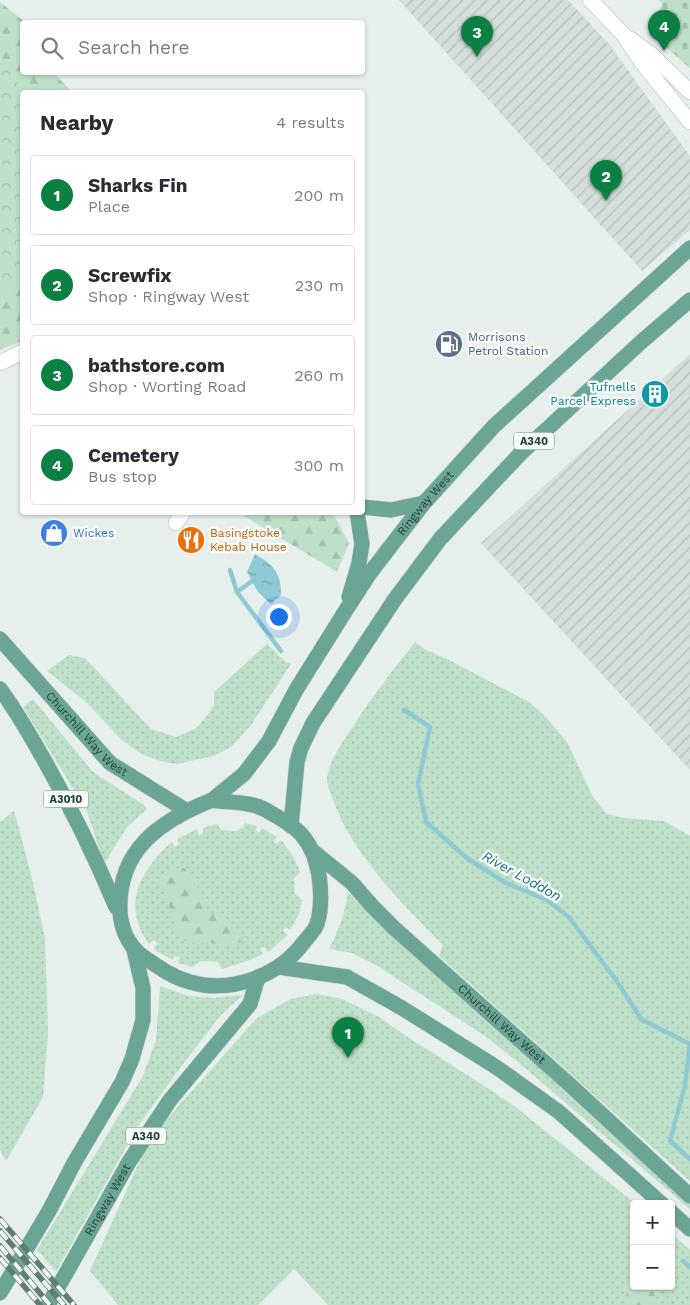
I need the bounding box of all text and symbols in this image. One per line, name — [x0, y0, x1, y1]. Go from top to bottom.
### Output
pin: 4 — [648, 10, 680, 51]
pin: 3 — [461, 16, 493, 57]
search box — [20, 20, 365, 75]
icon: search — [38, 34, 66, 62]
text: Search here — [78, 36, 189, 59]
text: Nearby — [40, 110, 113, 135]
text: 4 results — [276, 113, 345, 132]
pin: 2 — [590, 160, 622, 201]
text: Sharks Fin — [88, 174, 187, 197]
text: 1 — [54, 186, 60, 205]
text: 200 m — [294, 186, 344, 205]
text: Place — [88, 197, 130, 216]
text: Screwfix — [88, 264, 172, 287]
text: 2 — [52, 276, 62, 295]
text: 230 m — [295, 276, 344, 295]
text: Shop · Ringway West — [88, 287, 249, 306]
fuel station icon: Morrisons Petrol Station — [434, 329, 464, 359]
place label: Morrisons Petrol Station — [468, 330, 548, 358]
text: bathstore.com — [88, 354, 225, 377]
text: 3 — [52, 366, 62, 385]
text: 260 m — [294, 366, 344, 385]
text: Shop · Worting Road — [88, 377, 246, 396]
building icon: Tufnells Parcel Express — [640, 379, 670, 409]
place label: Tufnells Parcel Express — [550, 380, 636, 408]
road number: A340 — [514, 432, 554, 450]
text: Cemetery — [88, 444, 179, 467]
text: 4 — [52, 456, 62, 475]
text: 300 m — [294, 456, 344, 475]
text: Bus stop — [88, 467, 157, 486]
street label: Ringway West — [394, 468, 457, 538]
shop icon: Wickes — [39, 518, 69, 548]
restaurant icon: Basingstoke Kebab House — [176, 525, 206, 555]
place label: Wickes — [73, 526, 114, 540]
place label: Basingstoke Kebab House — [210, 526, 287, 554]
your location — [266, 604, 292, 630]
street label: Churchill Way West — [43, 689, 130, 779]
road number: A3010 — [44, 791, 88, 808]
water label: River Loddon — [480, 848, 564, 904]
street label: Churchill Way West — [455, 981, 548, 1067]
pin: 1 — [332, 1017, 364, 1058]
road number: A340 — [126, 1128, 166, 1144]
street label: Ringway West — [82, 1161, 134, 1238]
map controls — [630, 1200, 675, 1290]
button: + — [630, 1200, 675, 1245]
button: − — [630, 1245, 675, 1290]

